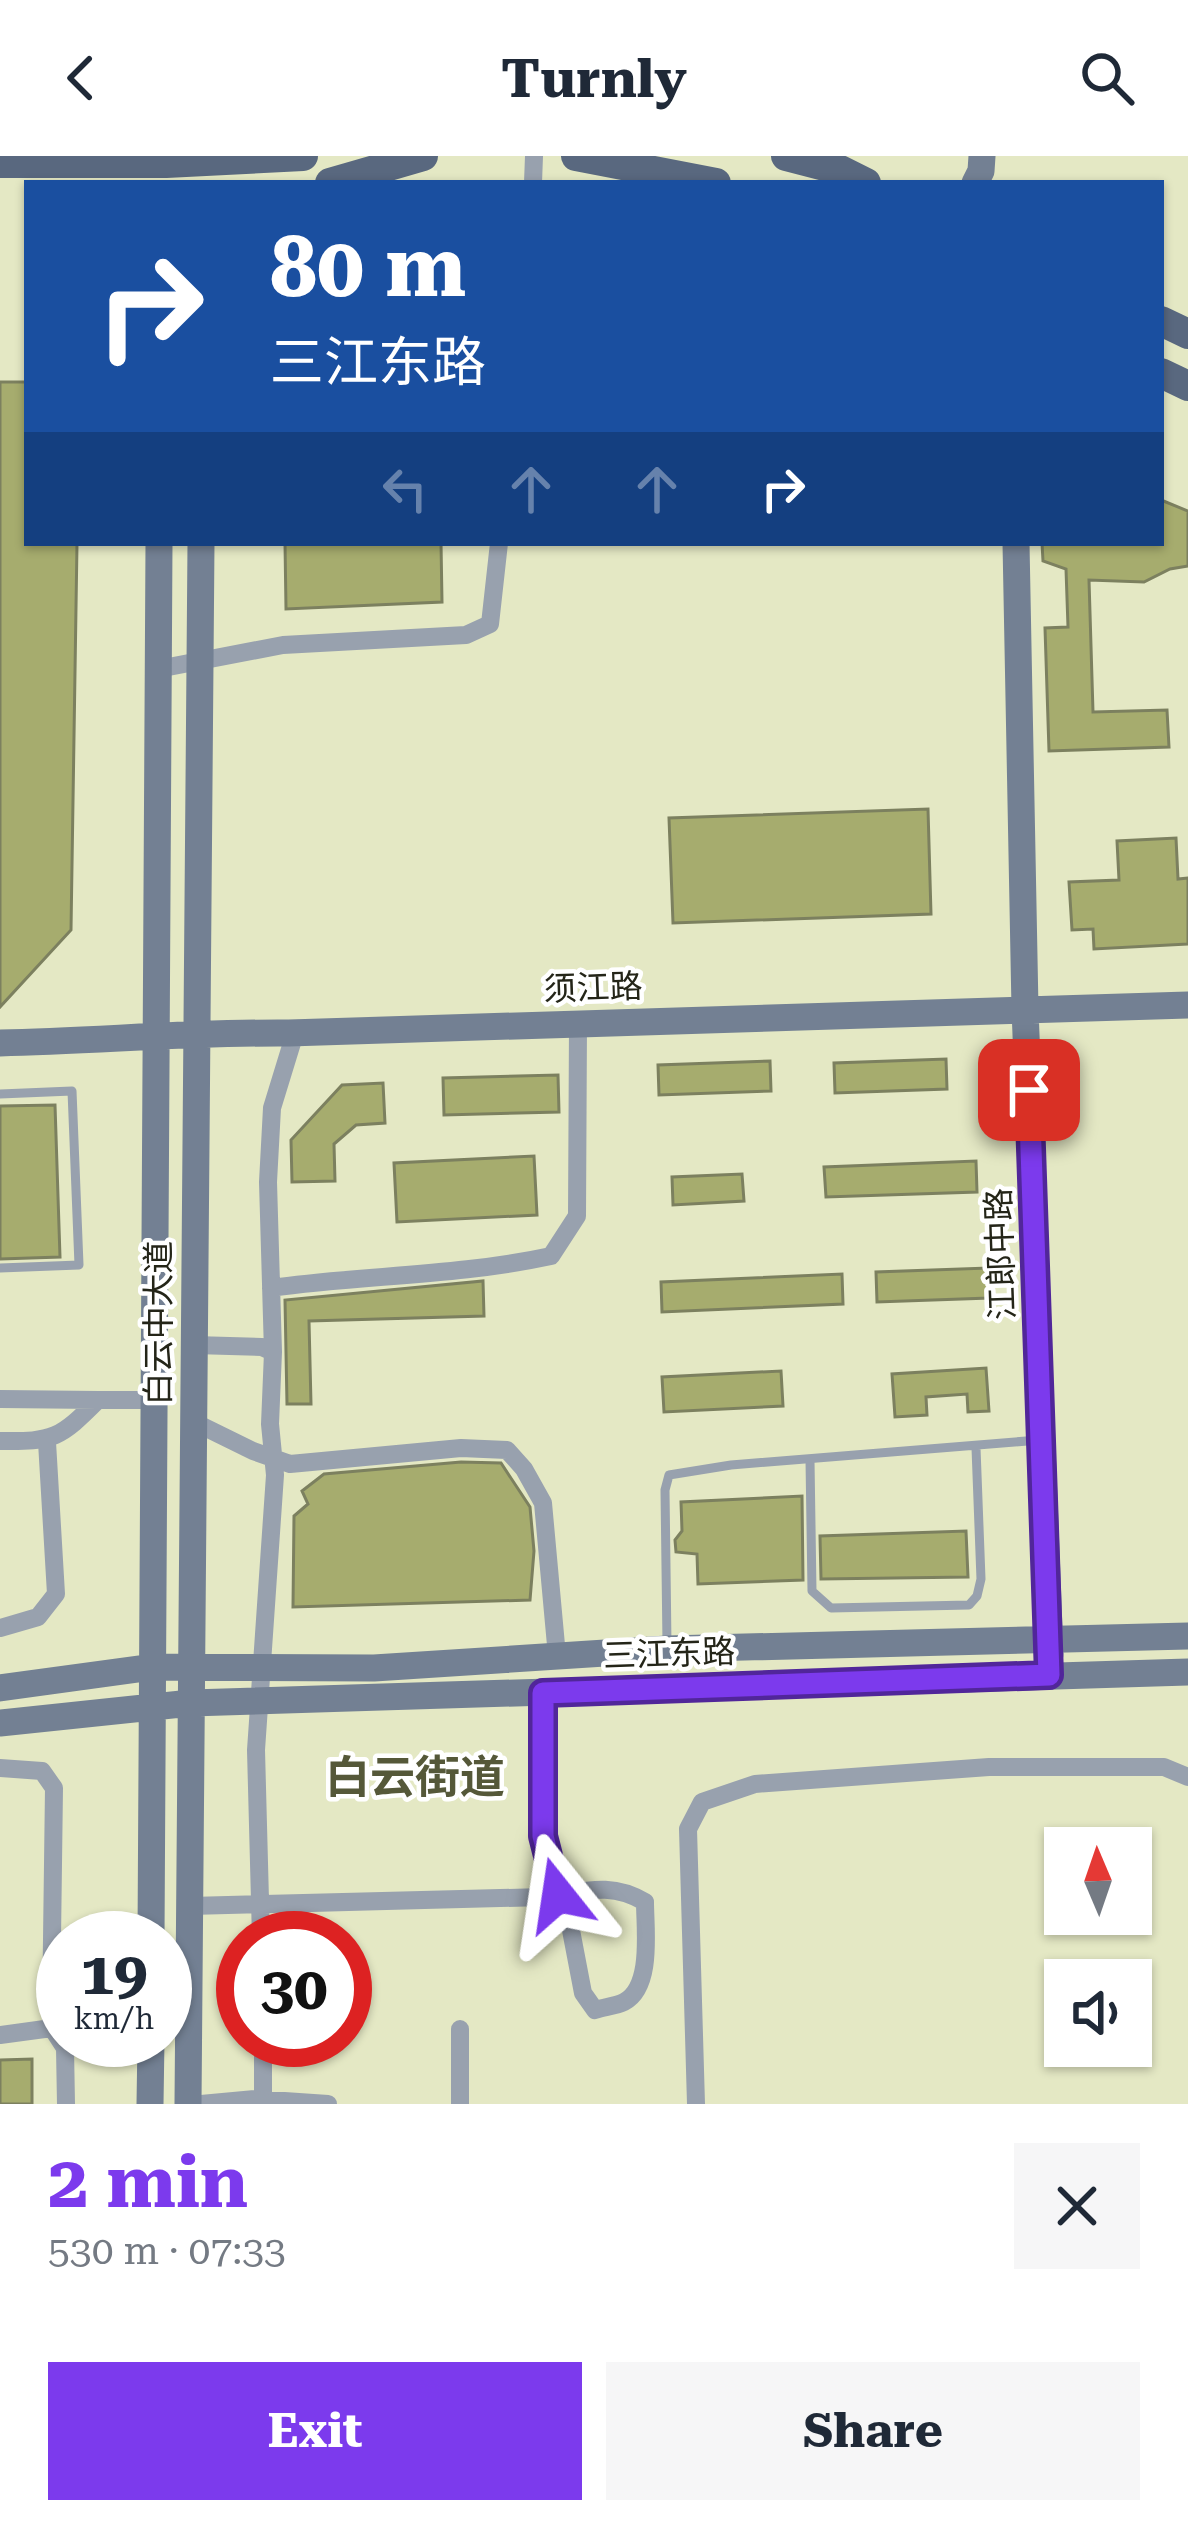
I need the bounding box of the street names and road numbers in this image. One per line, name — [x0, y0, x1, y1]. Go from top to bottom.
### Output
street label: 须江路 — [543, 966, 643, 1009]
street label: 江郎中路 — [979, 1187, 1022, 1321]
street label: 白云中大道 — [139, 1241, 178, 1406]
street label: 三江东路 — [602, 1632, 736, 1675]

